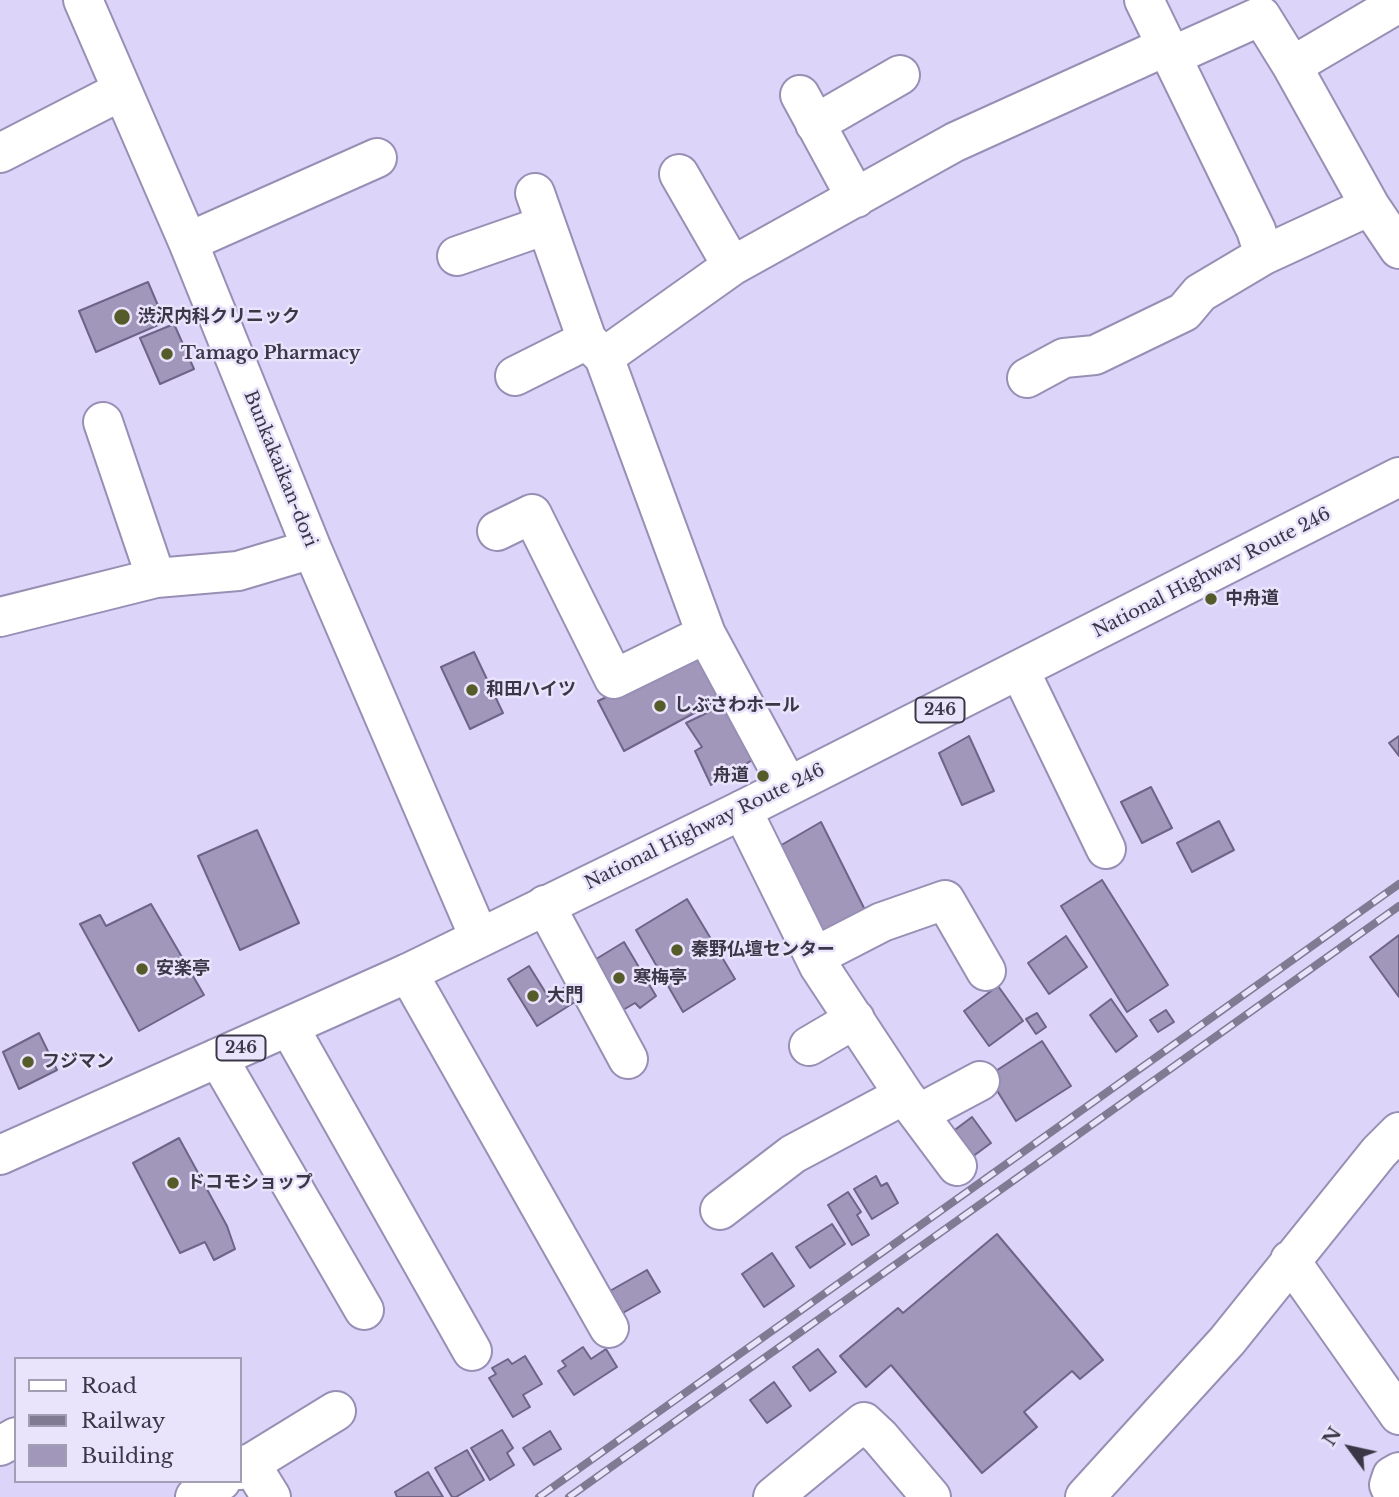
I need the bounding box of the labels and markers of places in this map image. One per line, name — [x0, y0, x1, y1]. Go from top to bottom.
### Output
place label: 渋沢内科クリニック — [138, 306, 300, 328]
marker: 渋沢内科クリニック — [112, 307, 132, 327]
place label: Tamago Pharmacy — [181, 343, 360, 365]
marker: Tamago Pharmacy — [159, 346, 175, 362]
place label: 中舟道 — [1225, 588, 1279, 610]
marker: 中舟道 — [1203, 591, 1219, 607]
place label: 和田ハイツ — [486, 679, 576, 701]
marker: 和田ハイツ — [464, 682, 480, 698]
place label: しぶさわホール — [674, 695, 800, 717]
marker: しぶさわホール — [652, 698, 668, 714]
place label: 舟道 — [713, 765, 749, 787]
marker: 舟道 — [755, 768, 771, 784]
place label: 秦野仏壇センター — [691, 939, 835, 961]
marker: 秦野仏壇センター — [669, 942, 685, 958]
place label: 安楽亭 — [156, 958, 210, 980]
marker: 安楽亭 — [134, 961, 150, 977]
place label: 寒梅亭 — [633, 967, 687, 989]
marker: 寒梅亭 — [611, 970, 627, 986]
place label: 大門 — [547, 985, 583, 1007]
marker: 大門 — [525, 988, 541, 1004]
place label: フジマン — [42, 1051, 114, 1073]
marker: フジマン — [20, 1054, 36, 1070]
place label: ドコモショップ — [187, 1172, 313, 1194]
marker: ドコモショップ — [165, 1175, 181, 1191]

